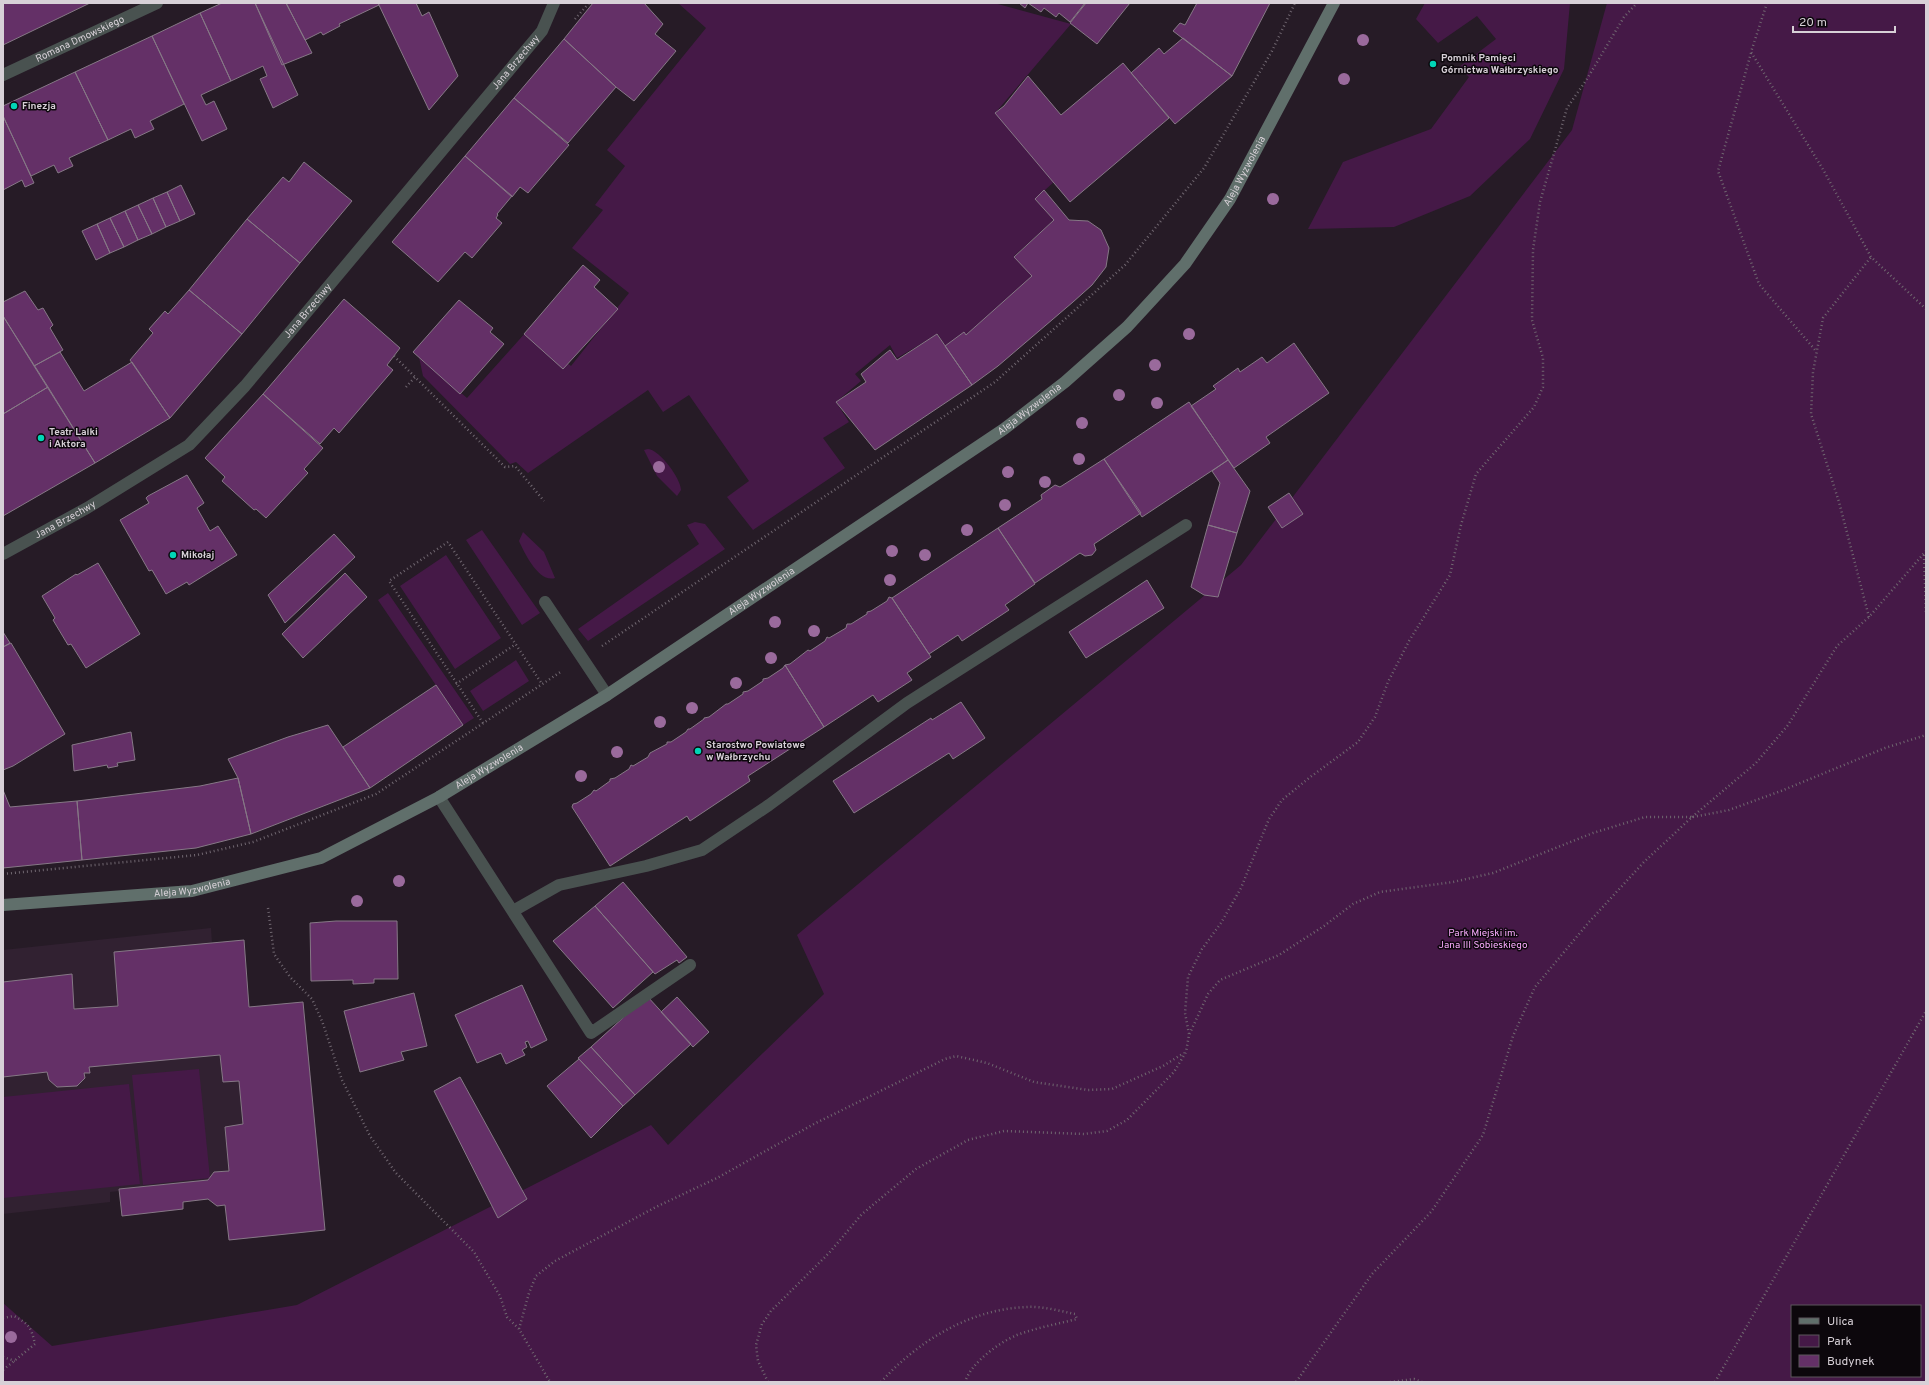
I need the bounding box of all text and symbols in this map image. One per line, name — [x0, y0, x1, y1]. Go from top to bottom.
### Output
scale bar — [1793, 8, 1895, 34]
street label: Romana Dmowskiego — [34, 12, 127, 65]
text: 20 m — [1799, 15, 1827, 31]
street label: Jana Brzechwy — [489, 32, 543, 93]
place label: Pomnik Pamięci Górnictwa Wałbrzyskiego — [1441, 52, 1559, 77]
marker: Pomnik Pamięci Górnictwa Wałbrzyskiego — [1428, 59, 1438, 69]
place label: Finezja — [22, 100, 56, 113]
marker: Finezja — [9, 101, 19, 111]
street label: Aleja Wyzwolenia — [1221, 134, 1269, 209]
street label: Jana Brzechwy — [281, 281, 335, 341]
street label: Aleja Wyzwolenia — [995, 381, 1064, 438]
place label: Teatr Lalki i Aktora — [49, 426, 98, 451]
marker: Teatr Lalki i Aktora — [36, 433, 46, 443]
street label: Jana Brzechwy — [32, 498, 98, 542]
place label: Mikołaj — [181, 549, 214, 562]
marker: Mikołaj — [168, 550, 178, 560]
street label: Aleja Wyzwolenia — [726, 565, 797, 618]
place label: Starostwo Powiatowe w Wałbrzychu — [706, 739, 806, 764]
street label: Aleja Wyzwolenia — [453, 741, 525, 792]
marker: Starostwo Powiatowe w Wałbrzychu — [693, 746, 703, 756]
street label: Aleja Wyzwolenia — [153, 875, 232, 900]
park label: Park Miejski im. Jana III Sobieskiego — [1439, 927, 1528, 952]
legend — [1791, 1305, 1921, 1377]
text: Ulica — [1827, 1314, 1854, 1330]
text: Park — [1827, 1334, 1852, 1350]
text: Budynek — [1827, 1354, 1875, 1370]

